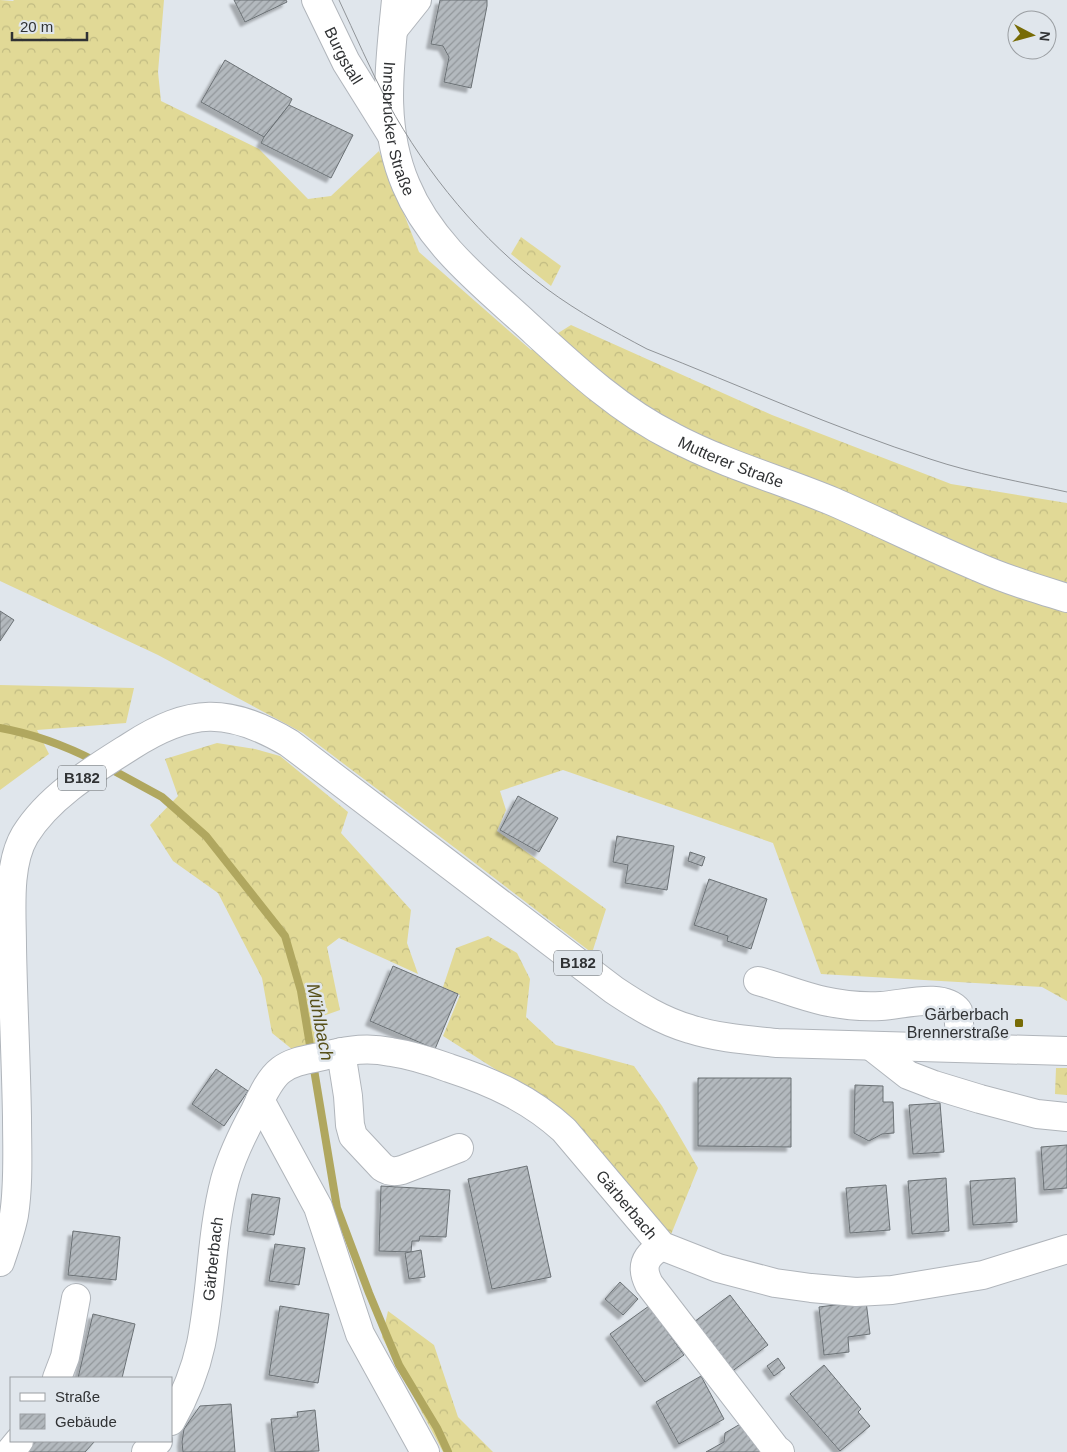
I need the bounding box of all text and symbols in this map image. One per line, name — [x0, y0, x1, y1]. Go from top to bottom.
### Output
scale bar — [12, 10, 88, 42]
north arrow — [1007, 10, 1057, 60]
text: 20 m — [20, 18, 53, 35]
street label: Burgstall — [321, 24, 366, 87]
text: N — [1036, 30, 1053, 42]
street label: Innsbrucker Straße — [380, 61, 418, 199]
street label: Mutterer Straße — [675, 433, 786, 491]
road number: B182 — [58, 766, 106, 790]
road number: B182 — [554, 950, 602, 976]
water label: Mühlbach — [303, 982, 337, 1062]
place label: Gärberbach Brennerstraße — [907, 1006, 1009, 1041]
marker: Gärberbach Brennerstraße — [1013, 1017, 1025, 1029]
street label: Gärberbach — [593, 1167, 660, 1243]
street label: Gärberbach — [200, 1216, 226, 1302]
legend — [10, 1377, 172, 1442]
text: Straße — [55, 1388, 100, 1405]
text: Gebäude — [55, 1413, 117, 1430]

